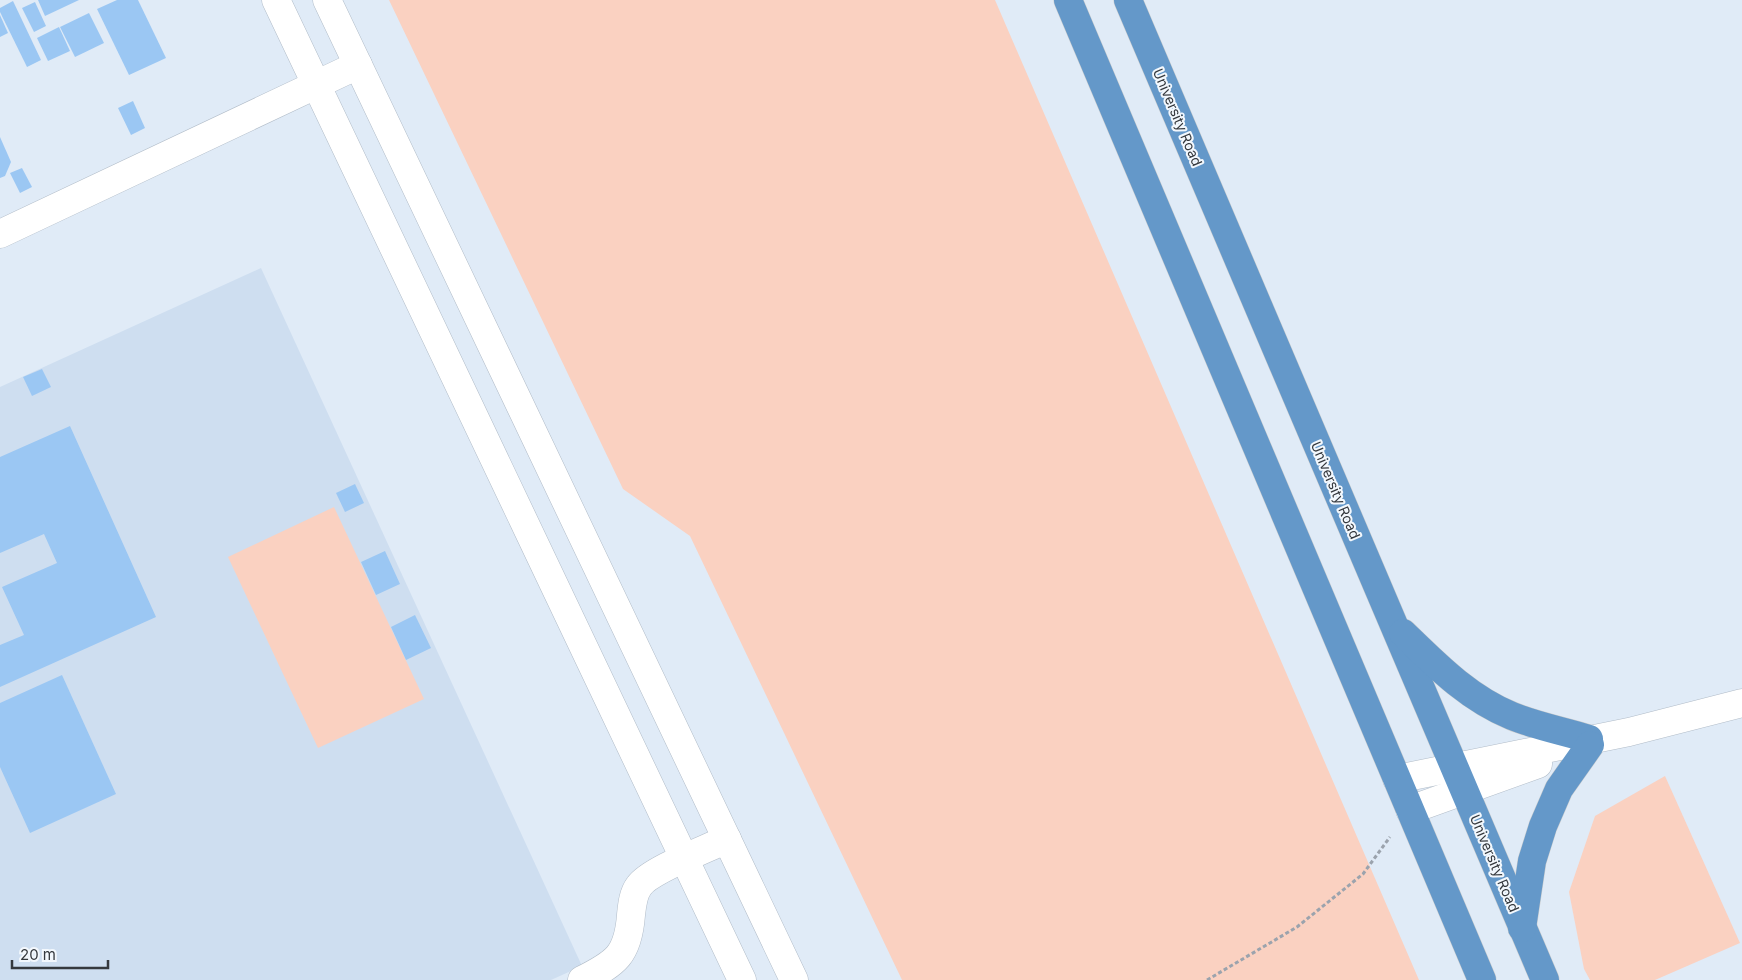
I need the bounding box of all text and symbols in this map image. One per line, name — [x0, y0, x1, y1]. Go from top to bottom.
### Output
street label: University Road — [1150, 66, 1206, 168]
street label: University Road — [1308, 439, 1364, 541]
street label: University Road — [1467, 812, 1523, 914]
scale bar — [12, 938, 109, 970]
text: 20 m — [20, 945, 56, 964]

